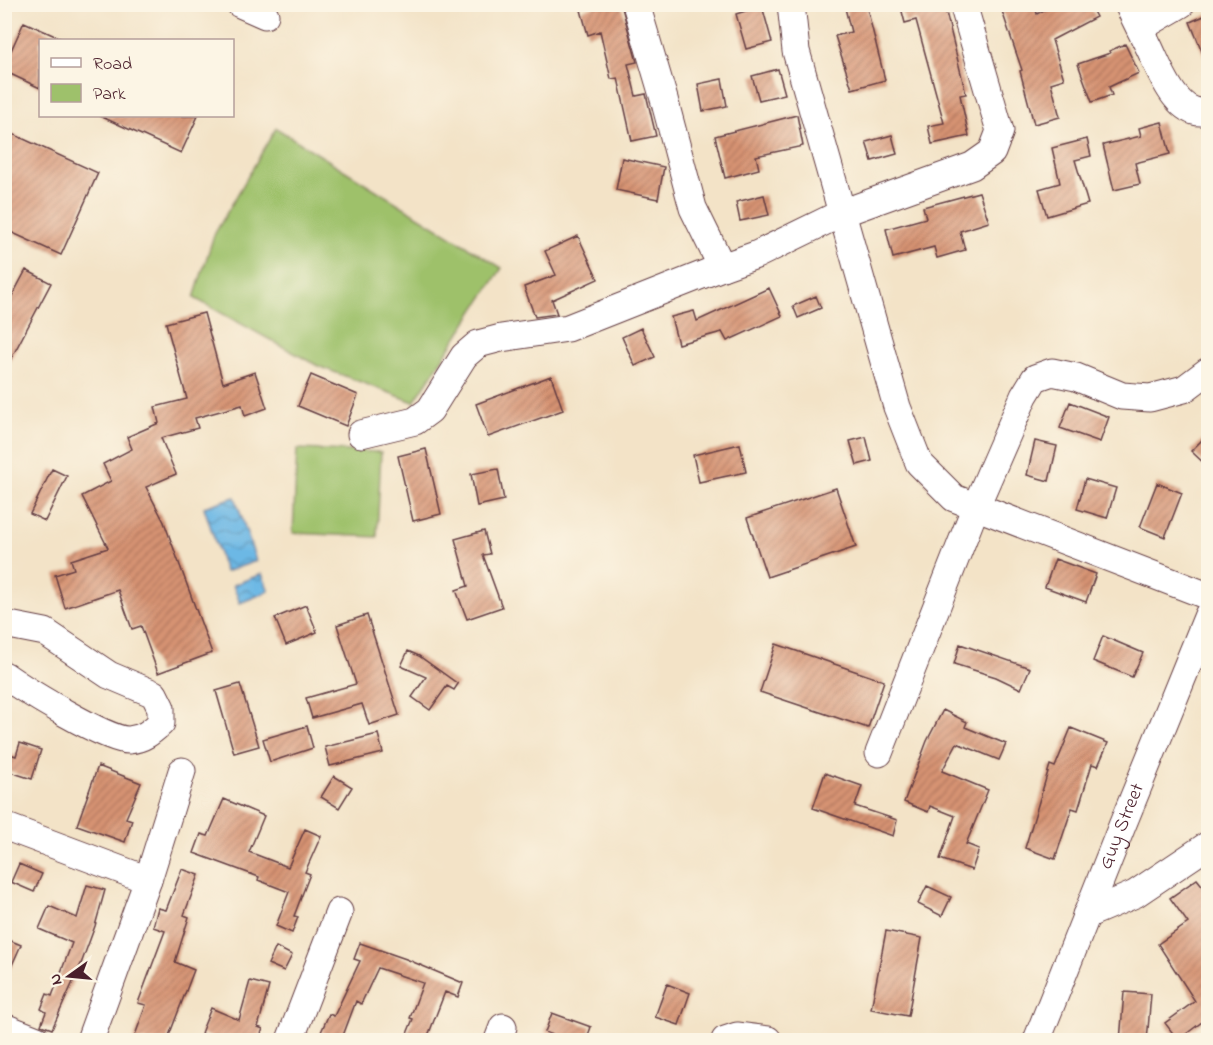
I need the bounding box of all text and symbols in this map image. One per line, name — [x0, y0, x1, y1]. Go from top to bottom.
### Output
legend — [39, 39, 234, 117]
text: Road — [93, 52, 132, 78]
text: Park — [93, 82, 126, 108]
street label: Guy Street — [1092, 779, 1153, 874]
north arrow — [39, 946, 99, 1006]
text: N — [43, 971, 69, 988]

